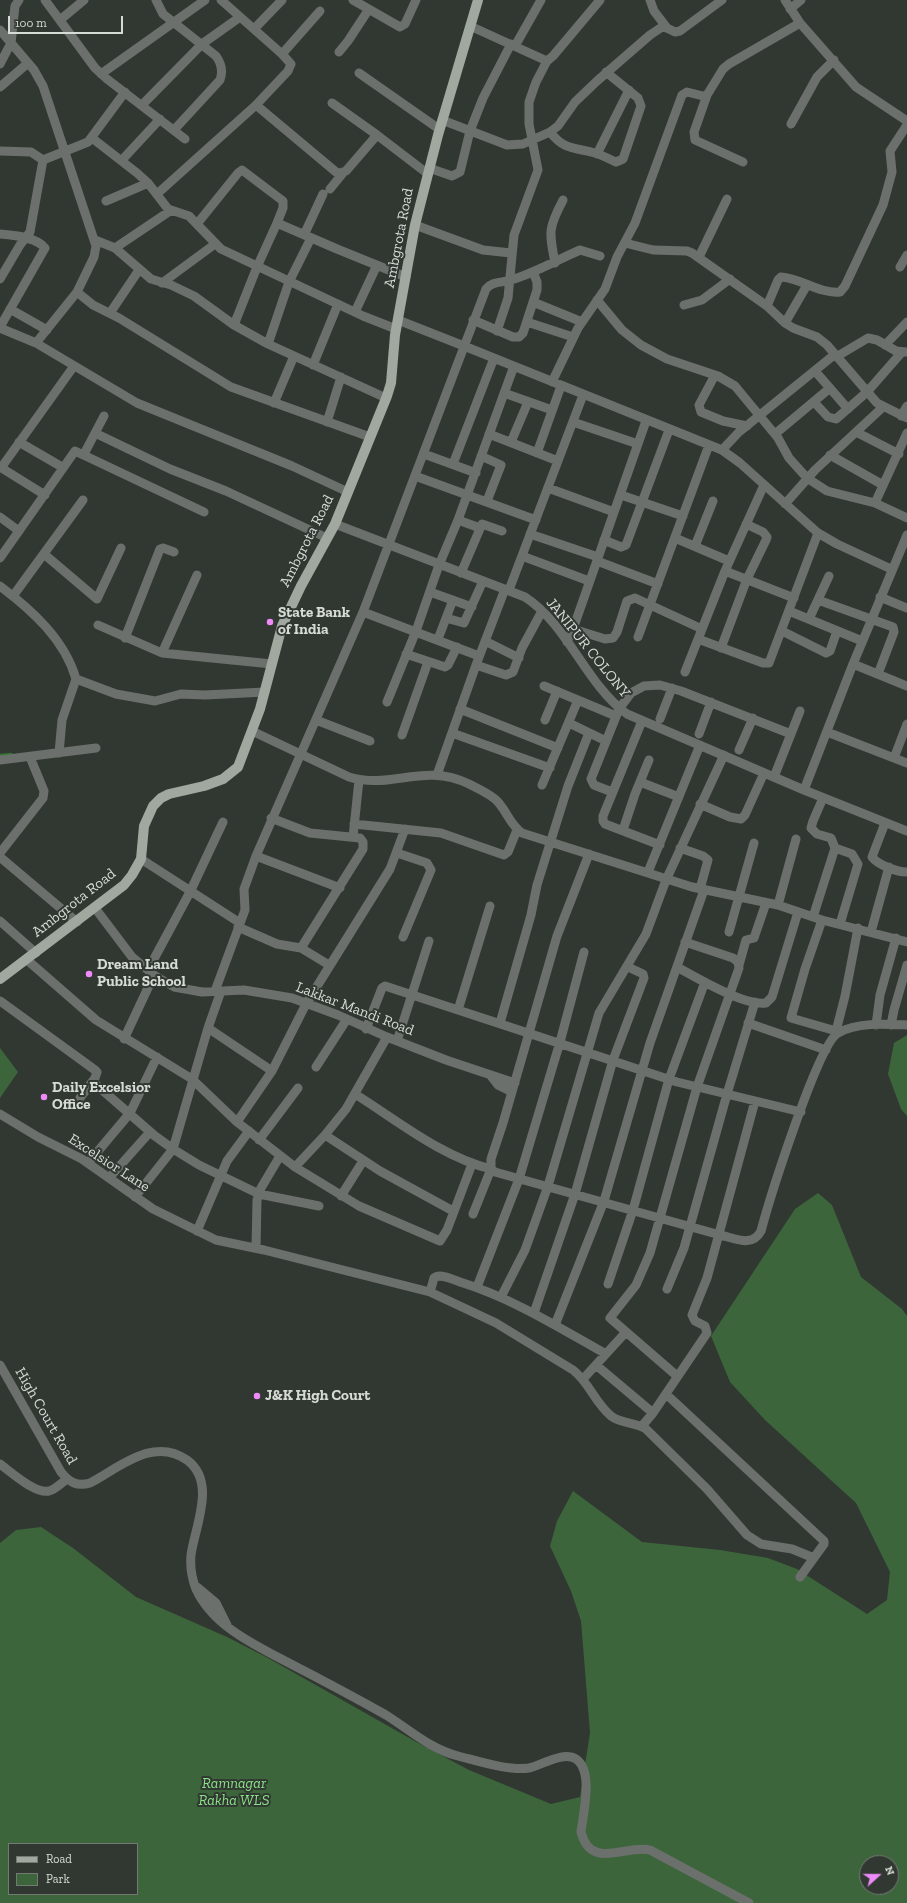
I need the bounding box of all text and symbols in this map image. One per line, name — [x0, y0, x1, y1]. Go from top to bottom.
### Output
scale bar — [10, 8, 125, 34]
text: 100 m — [15, 16, 47, 30]
street label: Ambgrota Road — [380, 187, 418, 289]
street label: Ambgrota Road — [276, 492, 338, 590]
street label: JANIPUR COLONY — [542, 594, 634, 702]
place label: State Bank of India — [278, 604, 350, 639]
marker: State Bank of India — [265, 617, 275, 627]
street label: Ambgrota Road — [29, 865, 119, 941]
place label: Dream Land Public School — [97, 956, 186, 991]
marker: Dream Land Public School — [84, 969, 94, 979]
street label: Lakkar Mandi Road — [293, 978, 417, 1040]
place label: Daily Excelsior Office — [52, 1079, 151, 1114]
marker: Daily Excelsior Office — [39, 1092, 49, 1102]
street label: Excelsior Lane — [65, 1130, 153, 1196]
street label: High Court Road — [11, 1364, 81, 1468]
place label: J&K High Court — [265, 1387, 370, 1405]
marker: J&K High Court — [252, 1391, 262, 1401]
park label: Ramnagar Rakha WLS — [199, 1775, 269, 1810]
legend — [8, 1843, 138, 1895]
text: Road — [46, 1852, 72, 1866]
north arrow — [859, 1855, 899, 1895]
text: N — [882, 1865, 897, 1877]
text: Park — [46, 1872, 70, 1886]

